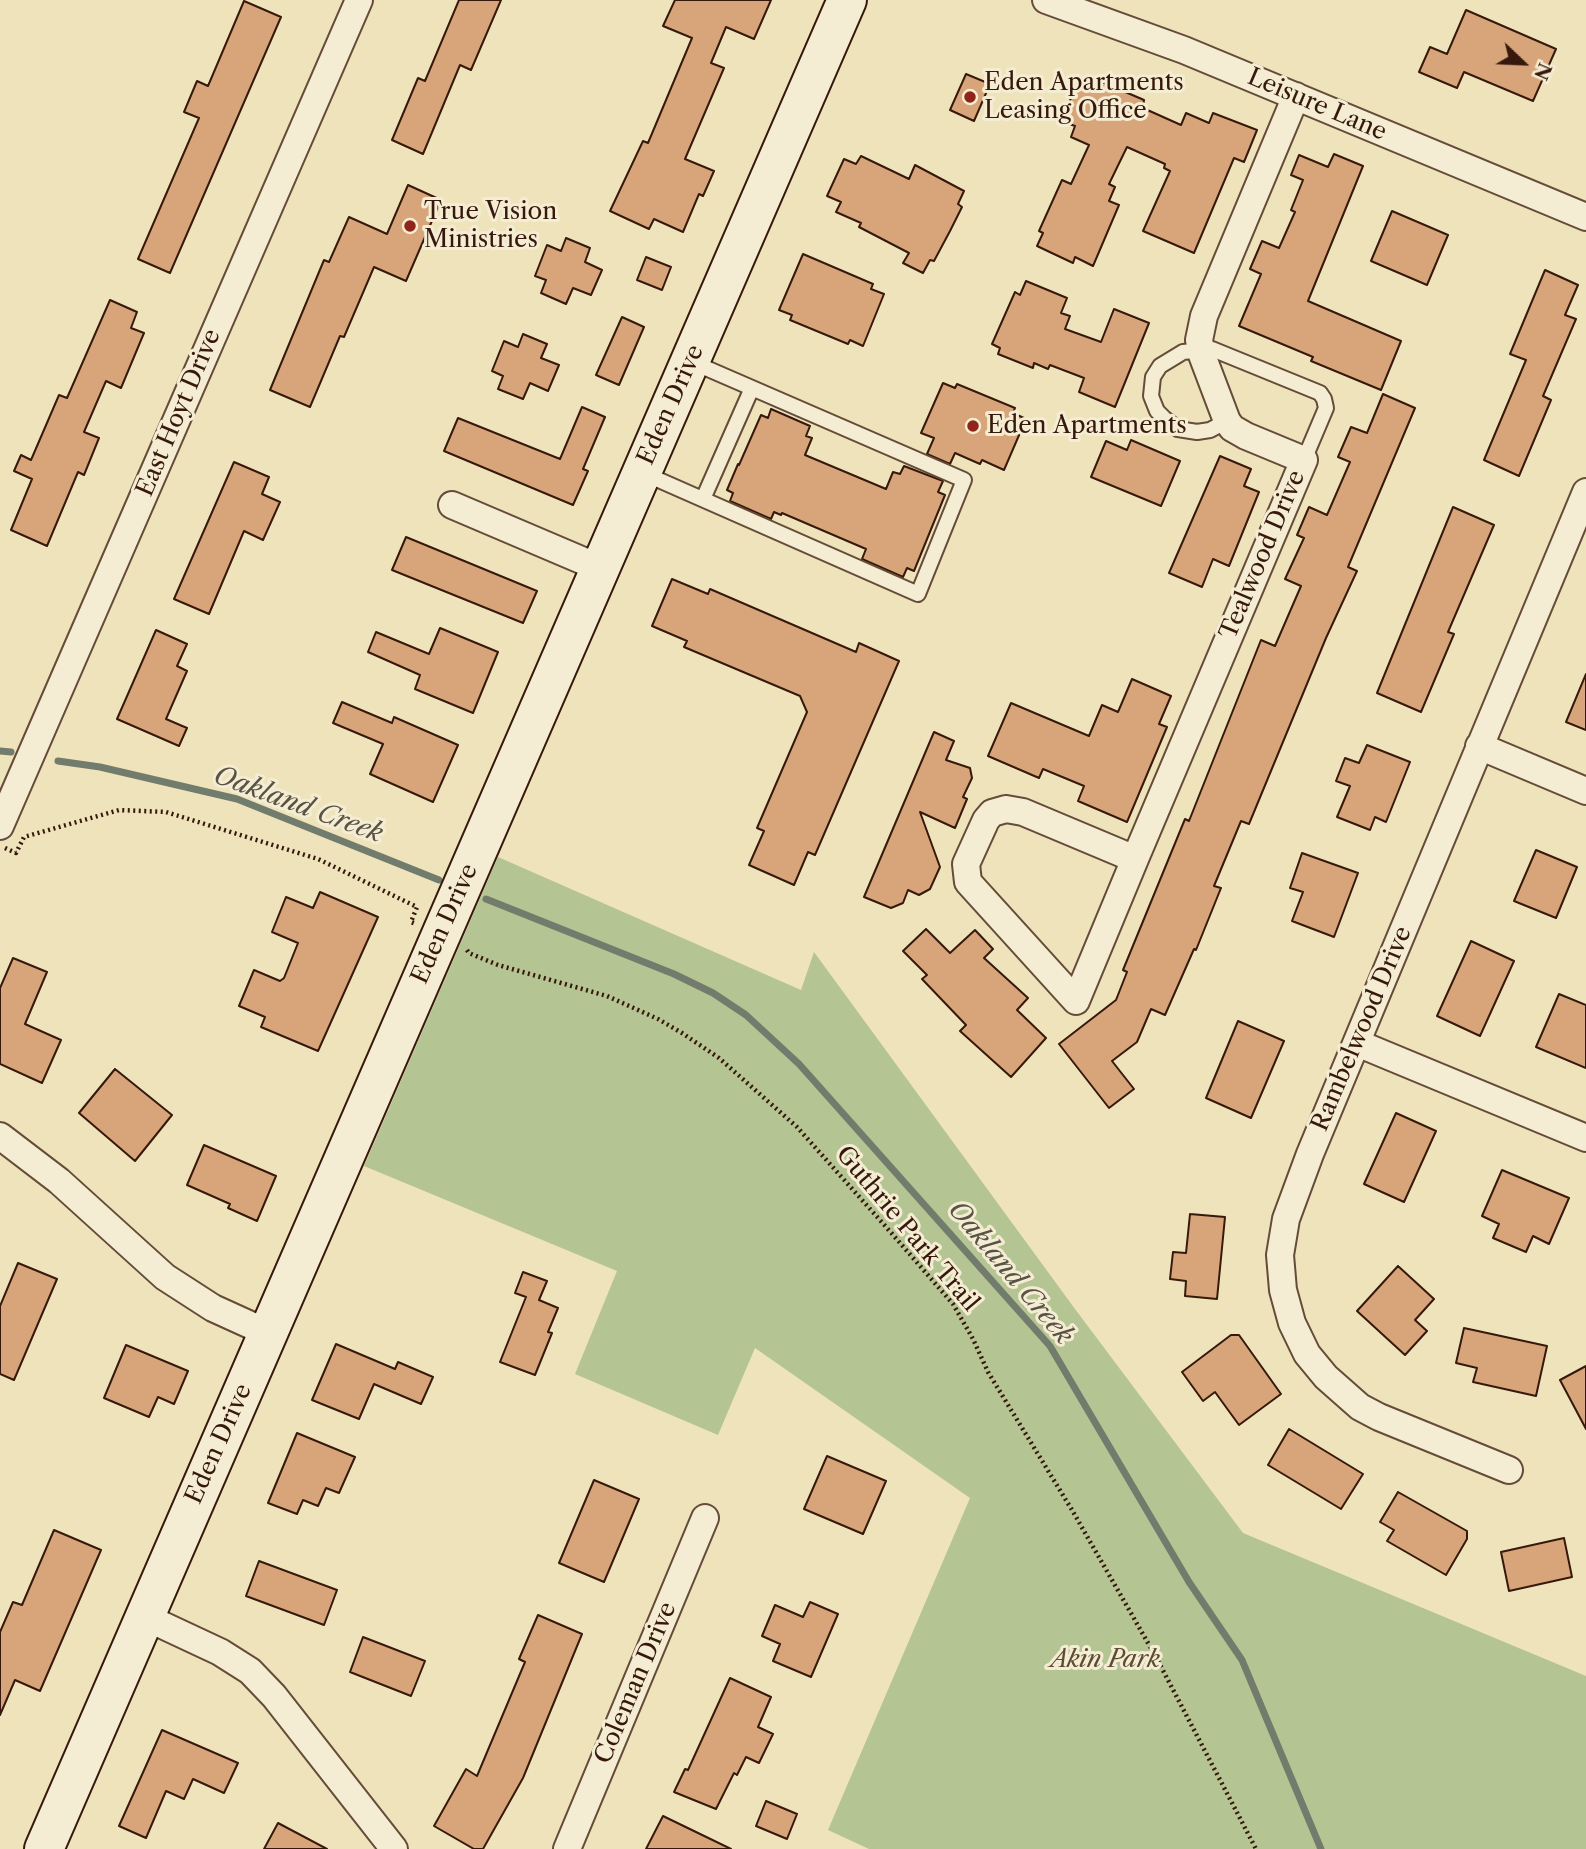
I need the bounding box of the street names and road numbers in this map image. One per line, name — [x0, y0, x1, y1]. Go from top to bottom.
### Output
street label: Leisure Lane — [1243, 63, 1391, 147]
street label: East Hoyt Drive — [131, 325, 227, 501]
street label: Eden Drive — [632, 340, 710, 470]
street label: Tealwood Drive — [1214, 466, 1312, 644]
street label: Eden Drive — [406, 859, 484, 989]
street label: Rambelwood Drive — [1306, 922, 1418, 1136]
street label: Guthrie Park Trail — [829, 1140, 985, 1318]
street label: Eden Drive — [180, 1379, 258, 1509]
street label: Coleman Drive — [589, 1598, 683, 1768]

